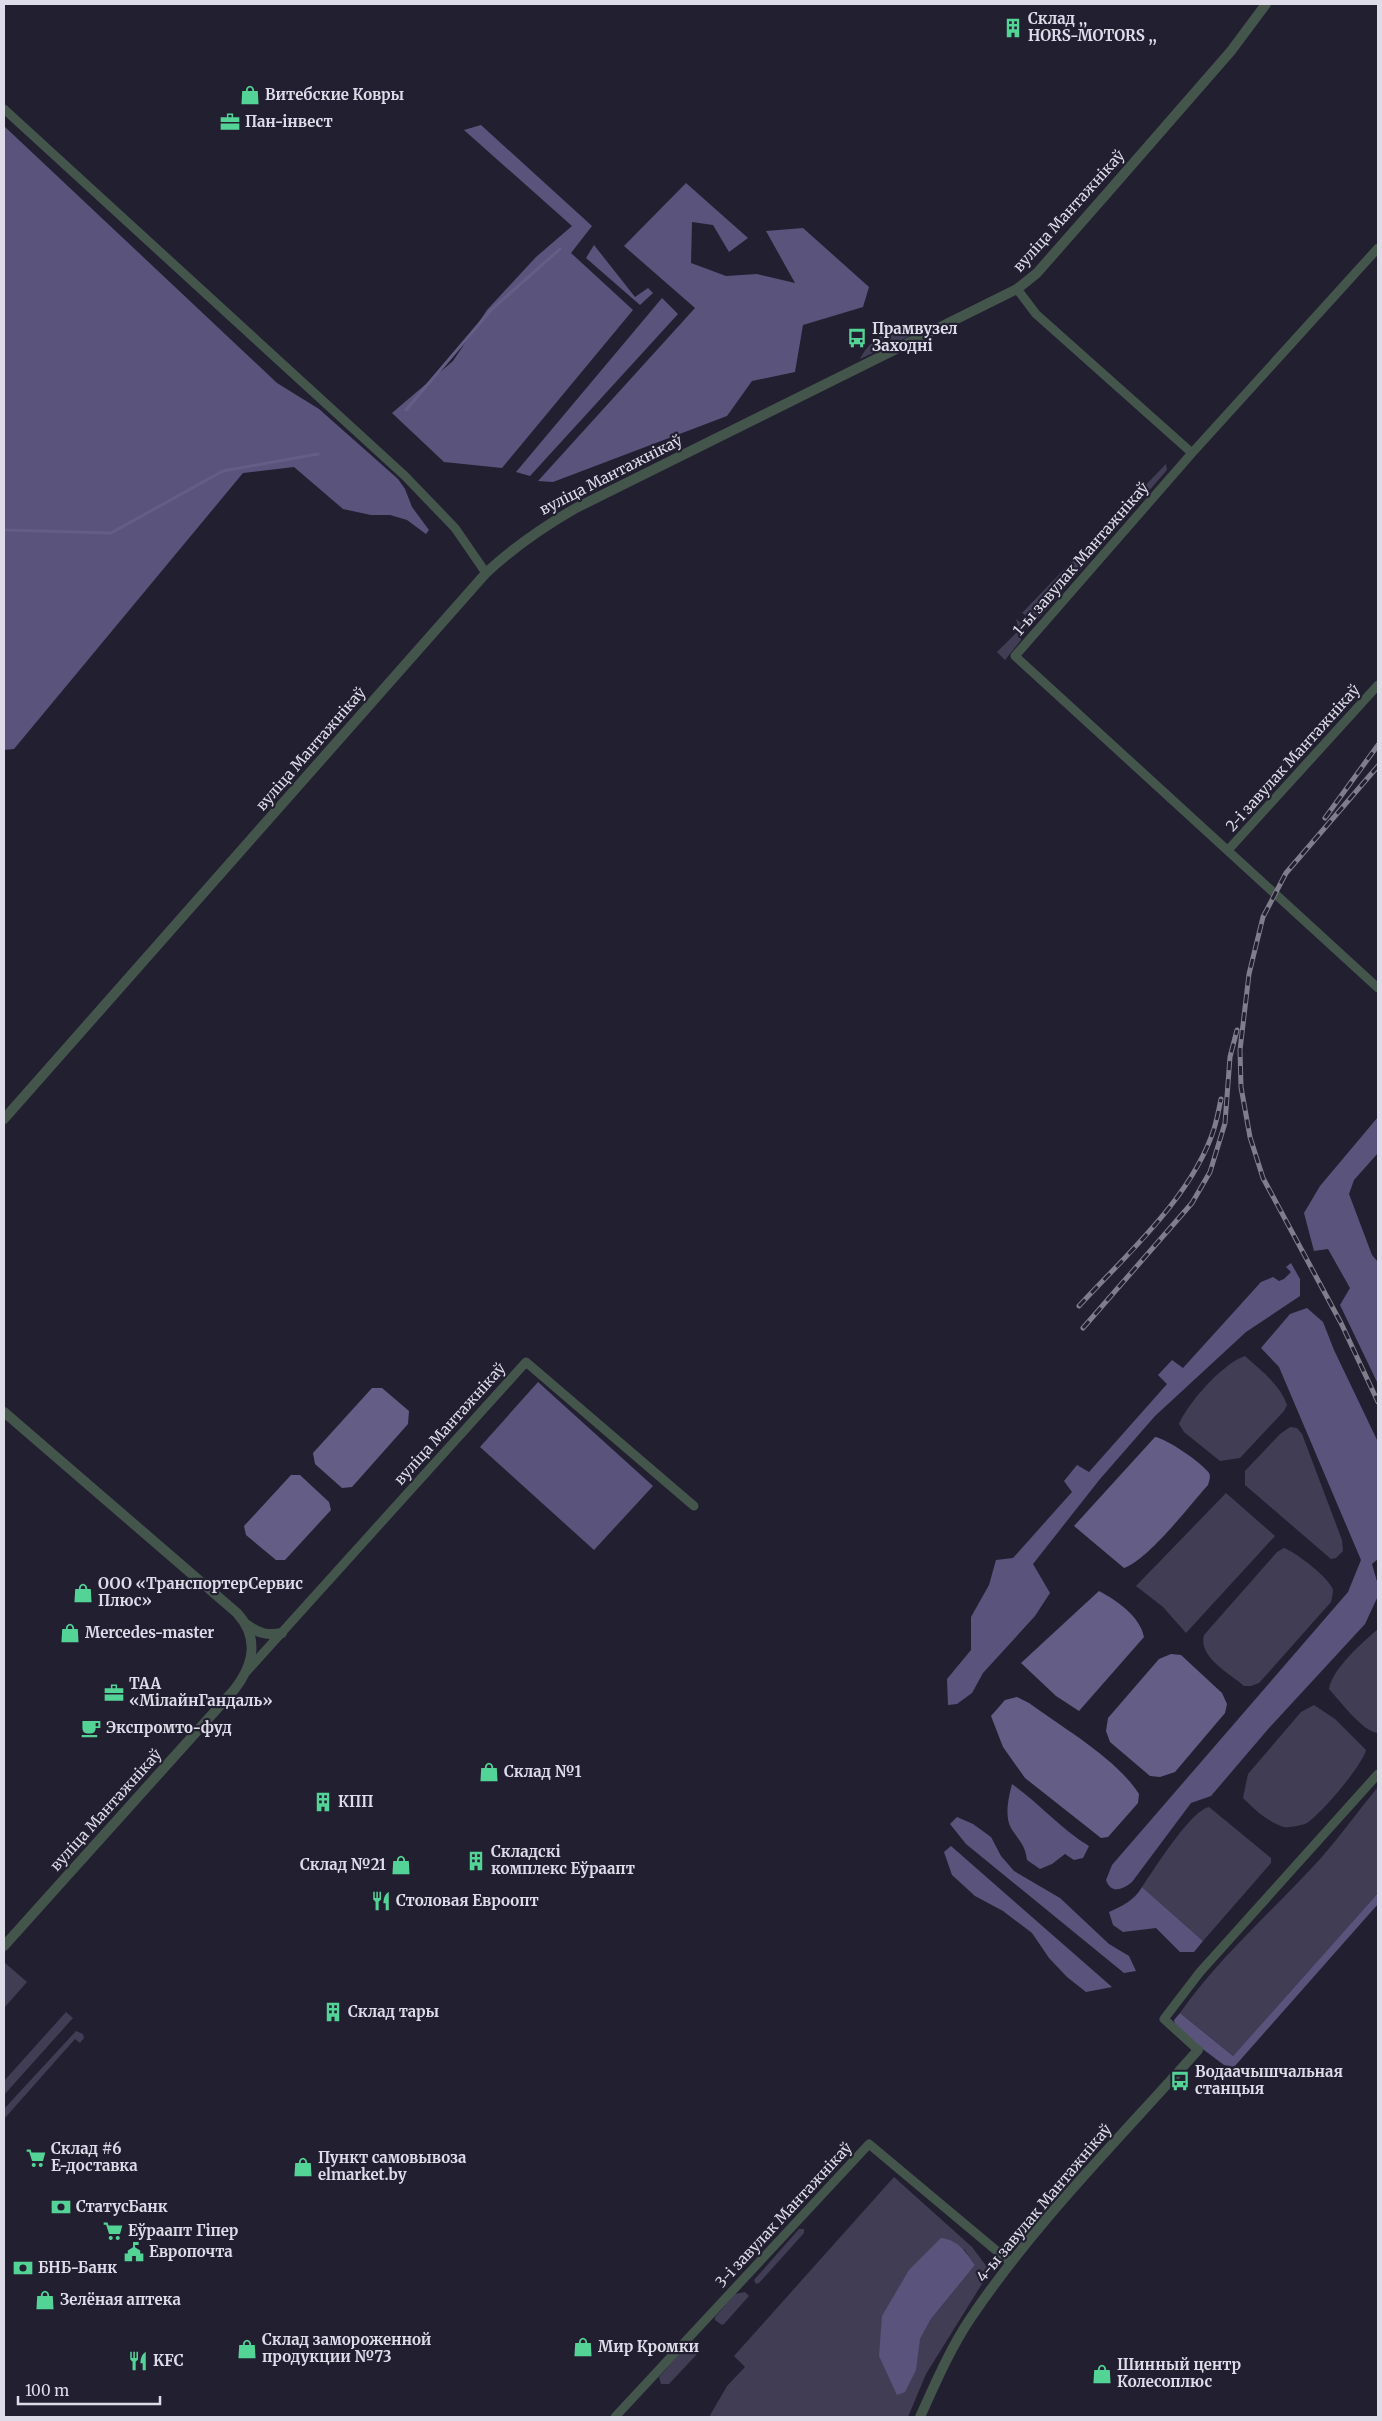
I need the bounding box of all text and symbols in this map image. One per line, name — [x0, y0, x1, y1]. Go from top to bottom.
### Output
place label: Склад ,, HORS-MOTORS ,, — [1028, 9, 1157, 46]
building icon: Склад ,, HORS-MOTORS ,, — [1002, 17, 1024, 39]
shop icon: Витебские Ковры — [239, 84, 261, 106]
place label: Витебские Ковры — [265, 85, 405, 104]
office icon: Пан-інвест — [219, 111, 241, 133]
place label: Пан-інвест — [245, 112, 333, 131]
street label: вуліца Мантажнікаў — [1009, 146, 1129, 276]
place label: Прамвузел Заходні — [872, 319, 958, 355]
bus stop icon: Прамвузел Заходні — [846, 327, 868, 349]
street label: вуліца Мантажнікаў — [536, 430, 686, 519]
street label: 1-ы завулак Мантажнікаў — [1009, 478, 1153, 639]
street label: 2-і завулак Мантажнікаў — [1222, 680, 1364, 835]
street label: вуліца Мантажнікаў — [252, 683, 370, 814]
street label: вуліца Мантажнікаў — [390, 1359, 510, 1489]
place label: ООО «ТранспортерСервис Плюс» — [98, 1574, 303, 1610]
shop icon: ООО «ТранспортерСервис Плюс» — [72, 1582, 94, 1604]
shop icon: Mercedes-master — [59, 1622, 81, 1644]
place label: Mercedes-master — [85, 1623, 214, 1642]
place label: ТАА «МілайнГандаль» — [129, 1674, 273, 1710]
office icon: ТАА «МілайнГандаль» — [103, 1682, 125, 1704]
cafe icon: Экспромто-фуд — [80, 1717, 102, 1739]
place label: Экспромто-фуд — [106, 1718, 232, 1737]
street label: вуліца Мантажнікаў — [46, 1745, 166, 1875]
shop icon: Склад №1 — [478, 1761, 500, 1783]
place label: Склад №1 — [504, 1762, 581, 1781]
building icon: КПП — [312, 1791, 334, 1813]
place label: КПП — [338, 1792, 374, 1811]
place label: Складскі комплекс Еўраапт — [491, 1842, 635, 1878]
building icon: Складскі комплекс Еўраапт — [465, 1850, 487, 1872]
shop icon: Склад №21 — [390, 1854, 412, 1876]
place label: Склад №21 — [300, 1855, 386, 1874]
restaurant icon: Столовая Евроопт — [370, 1890, 392, 1912]
place label: Столовая Евроопт — [396, 1891, 539, 1910]
building icon: Склад тары — [322, 2001, 344, 2023]
place label: Склад тары — [348, 2002, 439, 2021]
place label: Водаачышчальная станцыя — [1195, 2062, 1343, 2098]
bus stop icon: Водаачышчальная станцыя — [1169, 2070, 1191, 2092]
street label: 4-ы завулак Мантажнікаў — [972, 2120, 1115, 2286]
street label: 3-і завулак Мантажнікаў — [711, 2138, 856, 2291]
place label: Склад #6 Е-доставка — [51, 2139, 138, 2175]
supermarket icon: Склад #6 Е-доставка — [25, 2147, 47, 2169]
place label: Пункт самовывоза elmarket.by — [318, 2148, 467, 2184]
shop icon: Пункт самовывоза elmarket.by — [292, 2156, 314, 2178]
bank icon: СтатусБанк — [50, 2196, 72, 2218]
place label: СтатусБанк — [76, 2197, 168, 2216]
supermarket icon: Еўраапт Гіпер — [102, 2220, 124, 2242]
place label: Еўраапт Гіпер — [128, 2221, 239, 2240]
public building icon: Европочта — [123, 2241, 145, 2263]
place label: Европочта — [149, 2242, 233, 2261]
bank icon: БНБ-Банк — [12, 2257, 34, 2279]
place label: БНБ-Банк — [38, 2258, 117, 2277]
shop icon: Зелёная аптека — [34, 2289, 56, 2311]
place label: Зелёная аптека — [60, 2290, 181, 2309]
place label: Склад замороженной продукции №73 — [262, 2330, 432, 2366]
shop icon: Мир Кромки — [572, 2336, 594, 2358]
place label: Мир Кромки — [598, 2337, 700, 2356]
shop icon: Склад замороженной продукции №73 — [236, 2338, 258, 2360]
restaurant icon: KFC — [127, 2350, 149, 2372]
place label: KFC — [153, 2351, 184, 2370]
place label: Шинный центр Колесоплюс — [1117, 2355, 1242, 2391]
shop icon: Шинный центр Колесоплюс — [1091, 2363, 1113, 2385]
scale bar — [18, 2374, 160, 2406]
text: 100 m — [25, 2381, 69, 2400]

